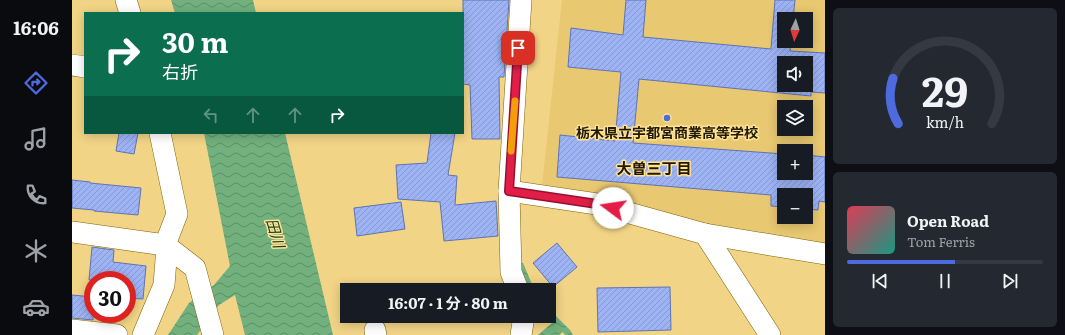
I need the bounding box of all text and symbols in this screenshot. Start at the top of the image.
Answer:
north arrow [777,12,813,48]
map controls [777,12,813,224]
text: 16:06 [13,14,59,41]
text: 30 m [162,20,228,62]
icon: right [96,28,148,80]
pin [501,31,535,65]
icon: arrive [507,37,529,59]
button: sound [777,56,813,92]
text: 右折 [162,58,198,85]
text: 29 [922,58,968,120]
icon: directions [22,69,50,97]
button: layers [777,100,813,136]
icon: left [200,104,222,126]
icon: ahead [242,104,264,126]
icon: ahead [284,104,306,126]
icon: right [326,104,348,126]
text: km/h [926,110,965,131]
marker: 栃木県立宇都宮商業高等学校 [662,113,672,123]
place label: 栃木県立宇都宮商業高等学校 [576,122,758,142]
icon: music [22,125,50,153]
button: + [777,144,813,180]
district label: 大曽三丁目 [616,156,692,179]
icon: phone [22,181,50,209]
position arrow [592,187,634,229]
button: − [777,188,813,224]
text: Open Road [907,209,989,232]
water label: 田川 [261,215,292,252]
text: Tom Ferris [907,232,975,251]
icon: climate [22,237,50,265]
icon: previous [869,270,891,292]
icon: pause [934,270,956,292]
icon: next [999,270,1021,292]
speed limit sign: 30 [84,271,136,323]
text: 16:07 · 1 分 · 80 m [388,291,508,314]
icon: car [22,293,50,321]

